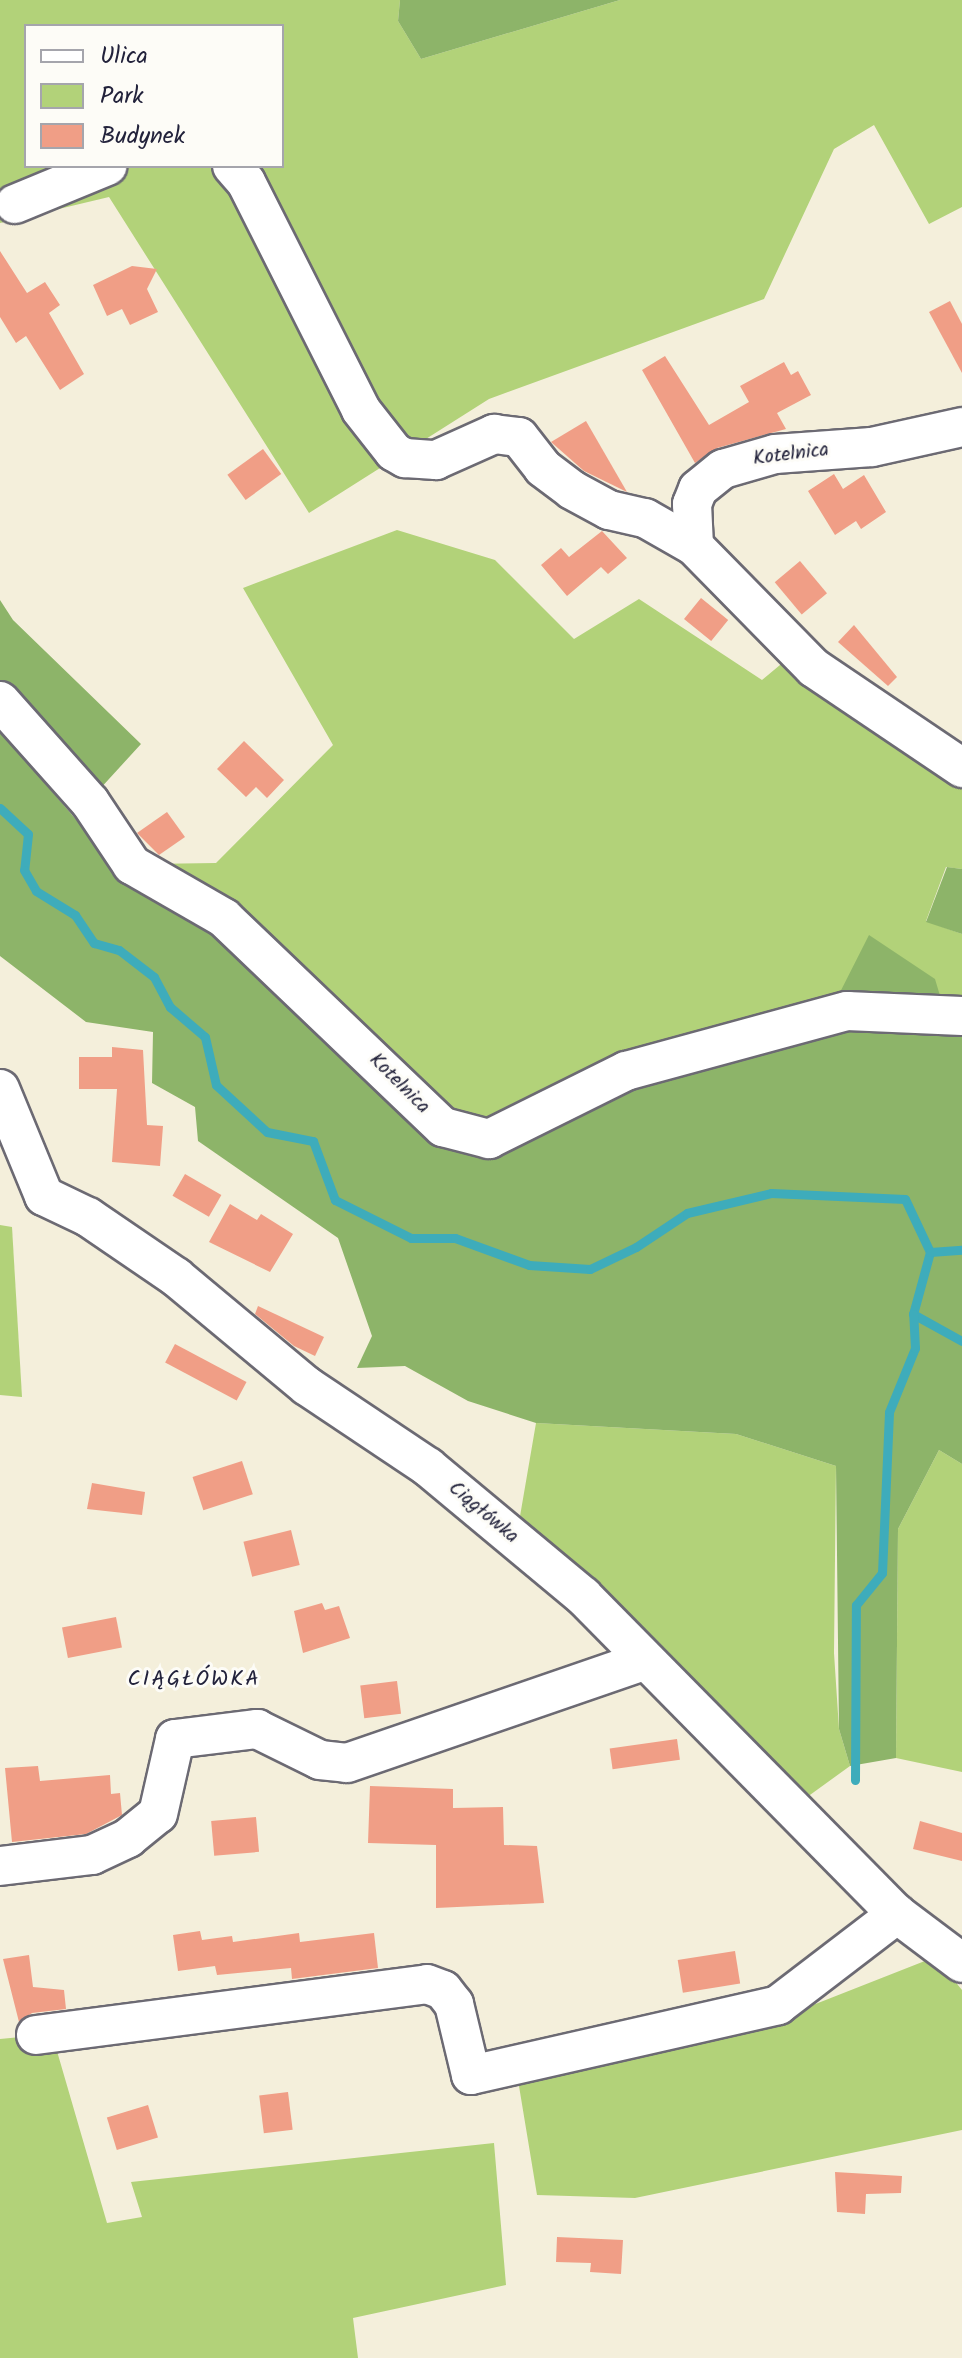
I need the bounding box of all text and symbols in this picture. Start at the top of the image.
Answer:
legend [24,24,284,168]
text: Ulica [100,37,148,76]
text: Park [100,77,144,116]
text: Budynek [100,117,185,156]
street label: Kotelnica [752,438,830,472]
street label: Kotelnica [364,1049,434,1119]
street label: Ciągłówka [443,1477,523,1549]
district label: CIĄGŁÓWKA [127,1667,261,1693]

